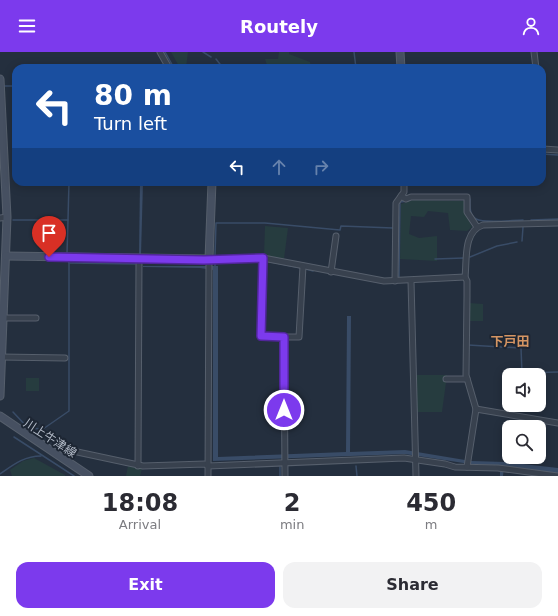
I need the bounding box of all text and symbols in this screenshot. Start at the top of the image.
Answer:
icon: menu [16,15,38,37]
icon: person [520,15,542,37]
text: Routely [240,16,318,37]
text: 80 m [94,79,172,112]
icon: left [28,80,80,132]
text: Turn left [94,113,167,134]
icon: left [226,156,248,178]
icon: ahead [268,156,290,178]
icon: right [310,156,332,178]
pin [32,216,66,257]
icon: arrive [38,222,60,244]
district label: 下戸田 [490,334,530,349]
map controls [502,368,546,464]
button: sound [502,368,546,412]
position arrow [263,389,305,431]
street label: 川上牛津線 [21,416,79,460]
button: search [502,420,546,464]
text: 18:08 [102,489,178,517]
text: 2 [284,489,300,517]
text: 450 [406,489,456,517]
text: Arrival [119,517,161,532]
text: min [280,517,304,532]
text: m [425,517,438,532]
button: Exit [16,562,275,608]
button: Share [283,562,542,608]

